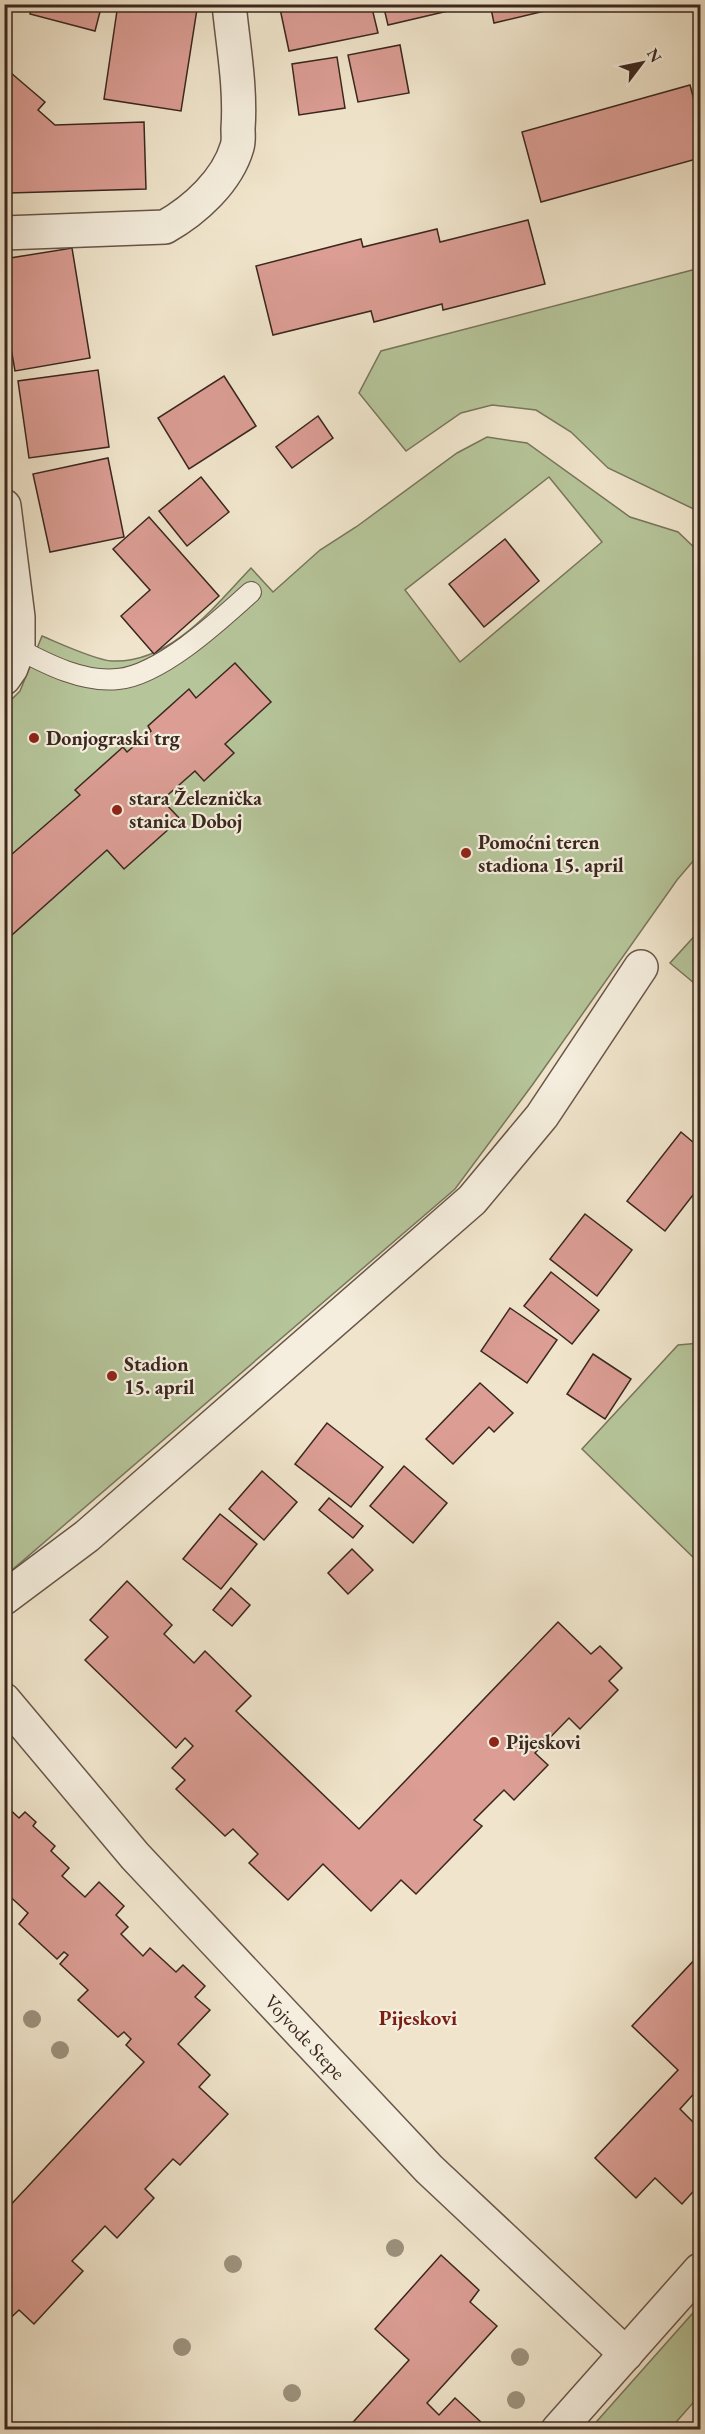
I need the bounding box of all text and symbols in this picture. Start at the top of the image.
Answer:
north arrow [612,33,672,93]
text: N [642,44,667,66]
place label: Donjograski trg [46,725,181,751]
marker: Donjograski trg [27,731,41,745]
place label: stara Železnička stanica Doboj [129,785,262,834]
marker: stara Železnička stanica Doboj [110,803,124,817]
place label: Pomoćni teren stadiona 15. april [478,829,624,878]
marker: Pomoćni teren stadiona 15. april [459,846,473,860]
place label: Stadion 15. april [124,1351,195,1400]
marker: Stadion 15. april [105,1369,119,1383]
place label: Pijeskovi [506,1729,581,1755]
marker: Pijeskovi [487,1735,501,1749]
street label: Vojvode Stepe [259,1989,351,2085]
district label: Pijeskovi [379,2004,457,2031]

